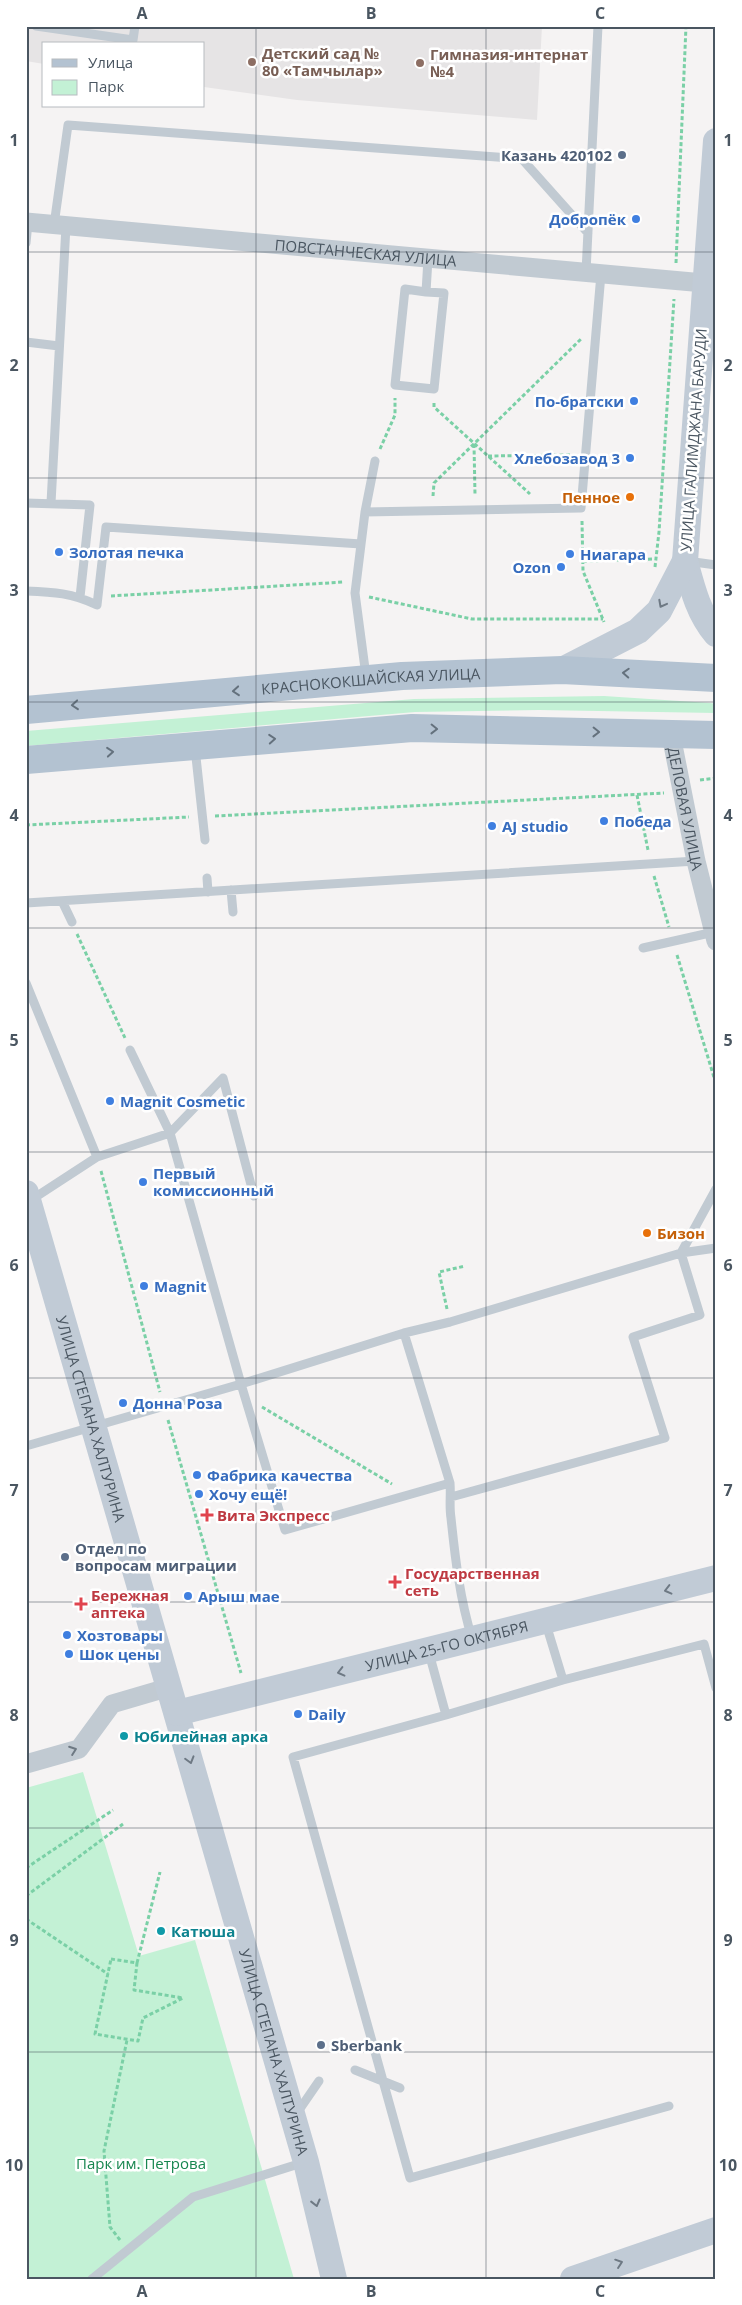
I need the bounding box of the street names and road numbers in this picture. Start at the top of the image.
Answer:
street label: ПОВСТАНЧЕСКАЯ УЛИЦА [274,234,458,271]
street label: УЛИЦА ГАЛИМДЖАНА БАРУДИ [675,328,711,552]
street label: КРАСНОКОКШАЙСКАЯ УЛИЦА [260,663,481,699]
street label: ДЕЛОВАЯ УЛИЦА [664,745,708,873]
street label: УЛИЦА СТЕПАНА ХАЛТУРИНА [52,1313,131,1525]
street label: УЛИЦА 25-ГО ОКТЯБРЯ [363,1615,530,1675]
street label: УЛИЦА СТЕПАНА ХАЛТУРИНА [235,1946,314,2158]

